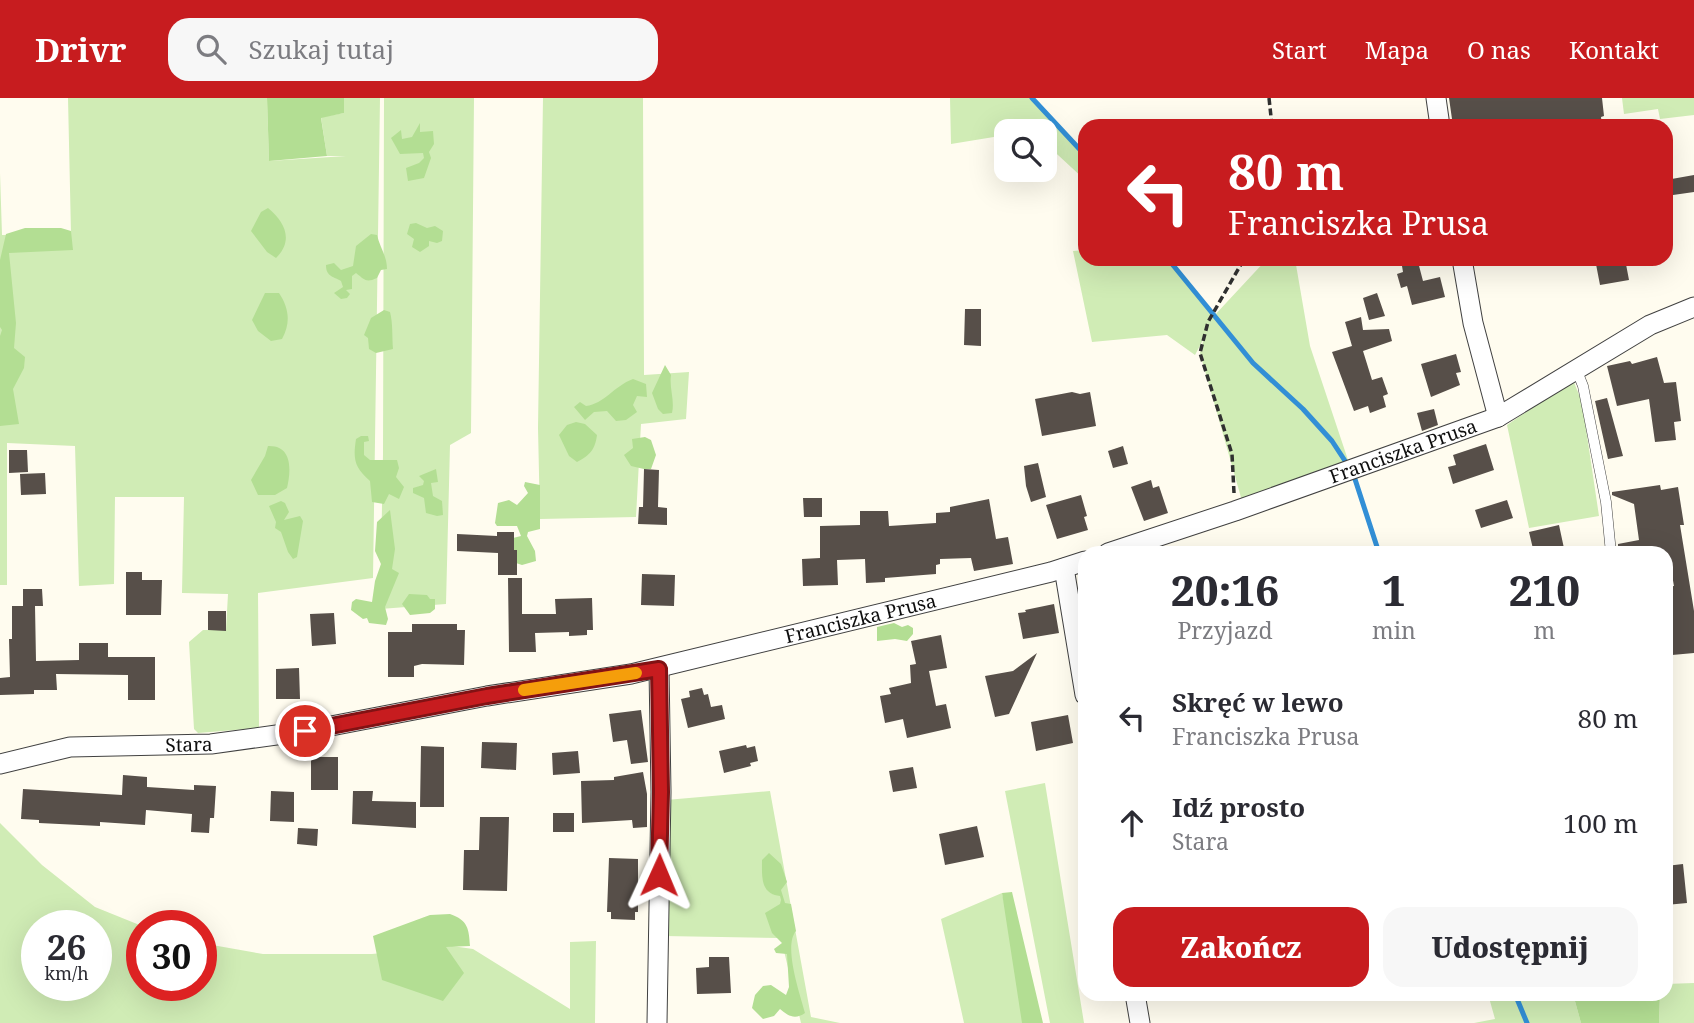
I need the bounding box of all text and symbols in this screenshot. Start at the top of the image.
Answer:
search box [168,18,658,81]
text: Drivr [35,27,126,72]
icon: search [192,30,230,68]
text: Szukaj tutaj [248,31,394,67]
text: Start [1272,33,1327,66]
text: Mapa [1365,33,1429,66]
text: O nas [1467,33,1531,66]
text: Kontakt [1569,33,1659,66]
map controls [994,119,1057,182]
button: search [994,119,1057,182]
text: 80 m [1228,138,1344,204]
icon: left [1113,147,1204,238]
text: Franciszka Prusa [1228,201,1489,244]
street label: Franciszka Prusa [1325,413,1480,489]
text: 20:16 [1171,561,1279,618]
text: 1 [1382,561,1406,618]
text: 210 [1509,561,1580,618]
street label: Franciszka Prusa [782,587,939,649]
text: Przyjazd [1177,614,1273,646]
text: min [1372,614,1416,646]
text: m [1534,614,1555,646]
text: Skręć w lewo [1172,684,1344,720]
icon: left [1113,699,1151,737]
text: 80 m [1578,700,1638,736]
pin [275,701,335,761]
icon: arrive [286,712,324,750]
text: Franciszka Prusa [1172,720,1360,752]
street label: Stara [165,731,213,758]
text: Idź prosto [1172,789,1305,825]
icon: ahead [1113,804,1151,842]
text: 100 m [1563,805,1638,841]
text: Stara [1172,825,1229,857]
position arrow [622,838,696,912]
button: Zakończ [1113,907,1369,987]
button: Udostępnij [1383,907,1638,987]
speed limit sign: 30 [126,910,217,1001]
text: 26 [47,923,86,970]
text: km/h [44,961,89,985]

